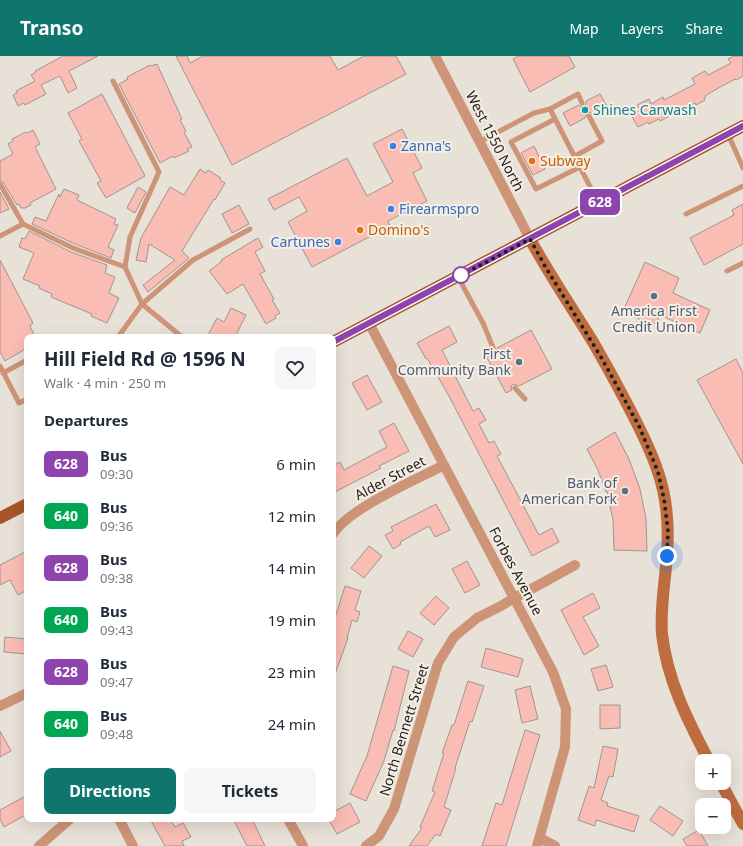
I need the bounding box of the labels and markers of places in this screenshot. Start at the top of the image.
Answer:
place label: Shines Carwash [593,100,697,119]
marker: Shines Carwash [580,105,590,115]
place label: Zanna's [401,136,452,155]
marker: Zanna's [388,141,398,151]
place label: Subway [540,151,592,170]
marker: Subway [527,156,537,166]
place label: Firearmspro [399,199,479,218]
marker: Firearmspro [386,204,396,214]
place label: Domino's [368,220,430,239]
marker: Domino's [355,225,365,235]
place label: Cartunes [271,232,330,251]
marker: Cartunes [333,237,343,247]
unlabelled marker [452,266,470,284]
marker: America First Credit Union [649,291,659,301]
place label: America First Credit Union [611,301,697,336]
place label: First Community Bank [398,344,512,379]
marker: First Community Bank [514,357,524,367]
place label: Bank of American Fork [522,473,618,508]
marker: Bank of American Fork [620,486,630,496]

